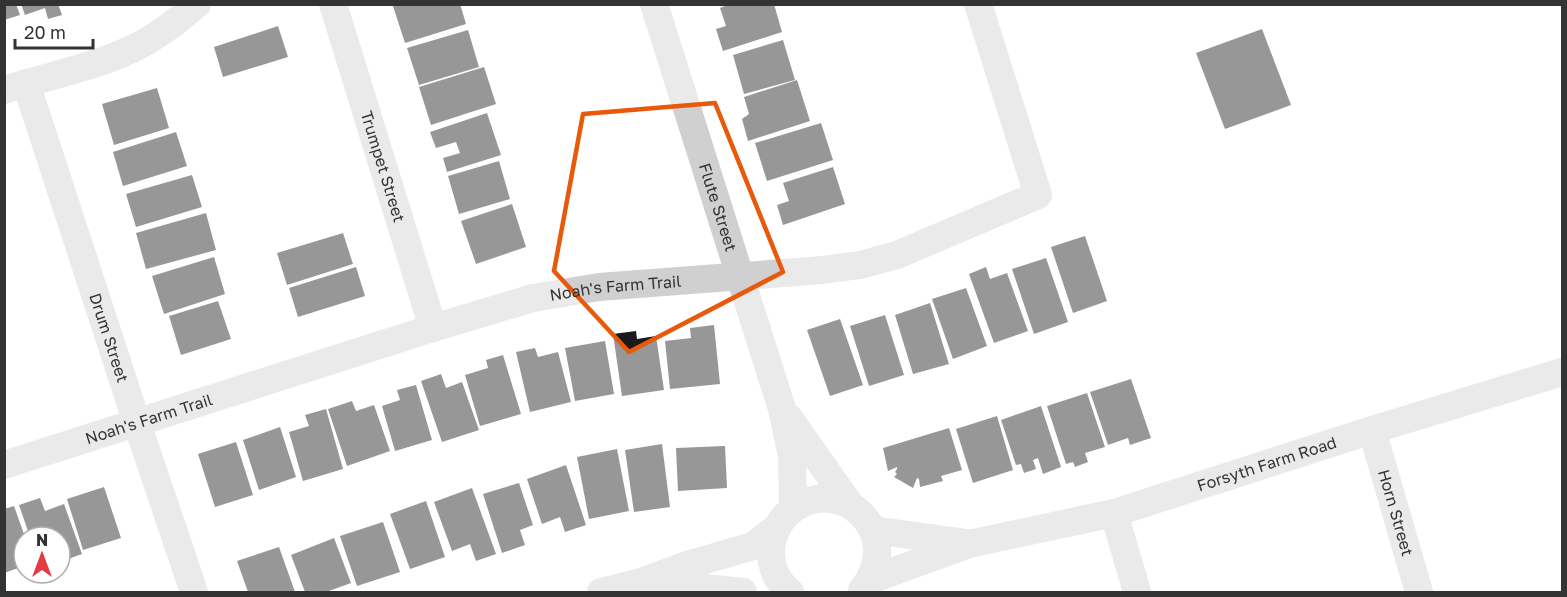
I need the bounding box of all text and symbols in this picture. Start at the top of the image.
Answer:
scale bar [15,12,93,50]
text: 20 m [24,21,66,43]
street label: Trumpet Street [357,108,410,225]
street label: Flute Street [695,160,742,254]
street label: Noah's Farm Trail [548,271,682,305]
street label: Drum Street [85,291,133,385]
street label: Noah's Farm Trail [83,389,215,448]
street label: Forsyth Farm Road [1194,432,1339,496]
street label: Horn Street [1374,467,1418,558]
north arrow [12,525,72,585]
text: N [36,530,48,550]

